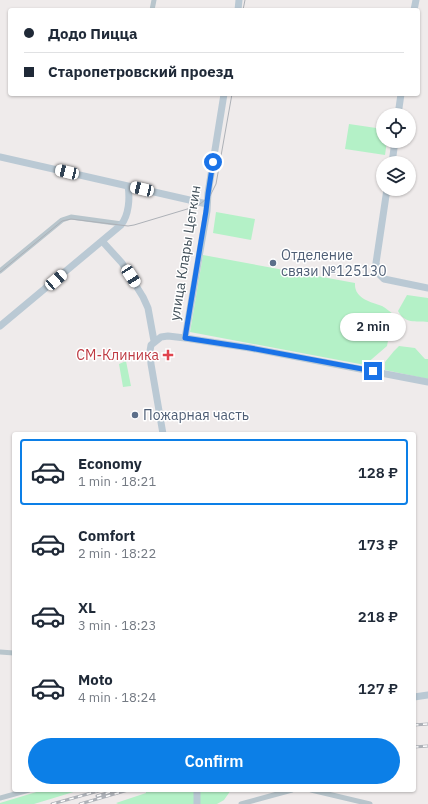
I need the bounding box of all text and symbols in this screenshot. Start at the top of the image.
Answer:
text: Додо Пицца [48,24,138,43]
text: Старопетровский проезд [48,62,233,81]
map controls [376,108,416,196]
button: locate [376,108,416,148]
route start [204,153,222,171]
button: layers [376,156,416,196]
car [54,163,80,181]
car [129,180,155,198]
street label: улица Клары Цеткин [165,184,205,322]
place label: Отделение связи №125130 [281,246,387,280]
marker: Отделение связи №125130 [268,258,278,268]
car [119,263,143,289]
car [43,268,69,292]
callout: 2 min [340,313,406,341]
text: 2 min [356,318,390,335]
place label: СМ-Клиника [76,346,160,364]
marker: СМ-Клиника [162,349,174,361]
route end [364,362,382,380]
place label: Пожарная часть [143,406,249,424]
marker: Пожарная часть [130,410,140,420]
icon: car [30,454,66,490]
text: Economy [78,454,142,473]
text: 128 ₽ [358,463,398,482]
text: 1 min · 18:21 [78,473,156,490]
icon: car [30,526,66,562]
text: Comfort [78,526,135,545]
text: 173 ₽ [358,535,398,554]
text: 2 min · 18:22 [78,545,156,562]
icon: car [30,598,66,634]
text: XL [78,598,96,617]
text: 218 ₽ [358,607,398,626]
text: 3 min · 18:23 [78,617,156,634]
icon: car [30,670,66,706]
text: Moto [78,670,113,689]
text: 127 ₽ [358,679,398,698]
text: 4 min · 18:24 [78,689,156,706]
button: Confirm [28,738,400,784]

